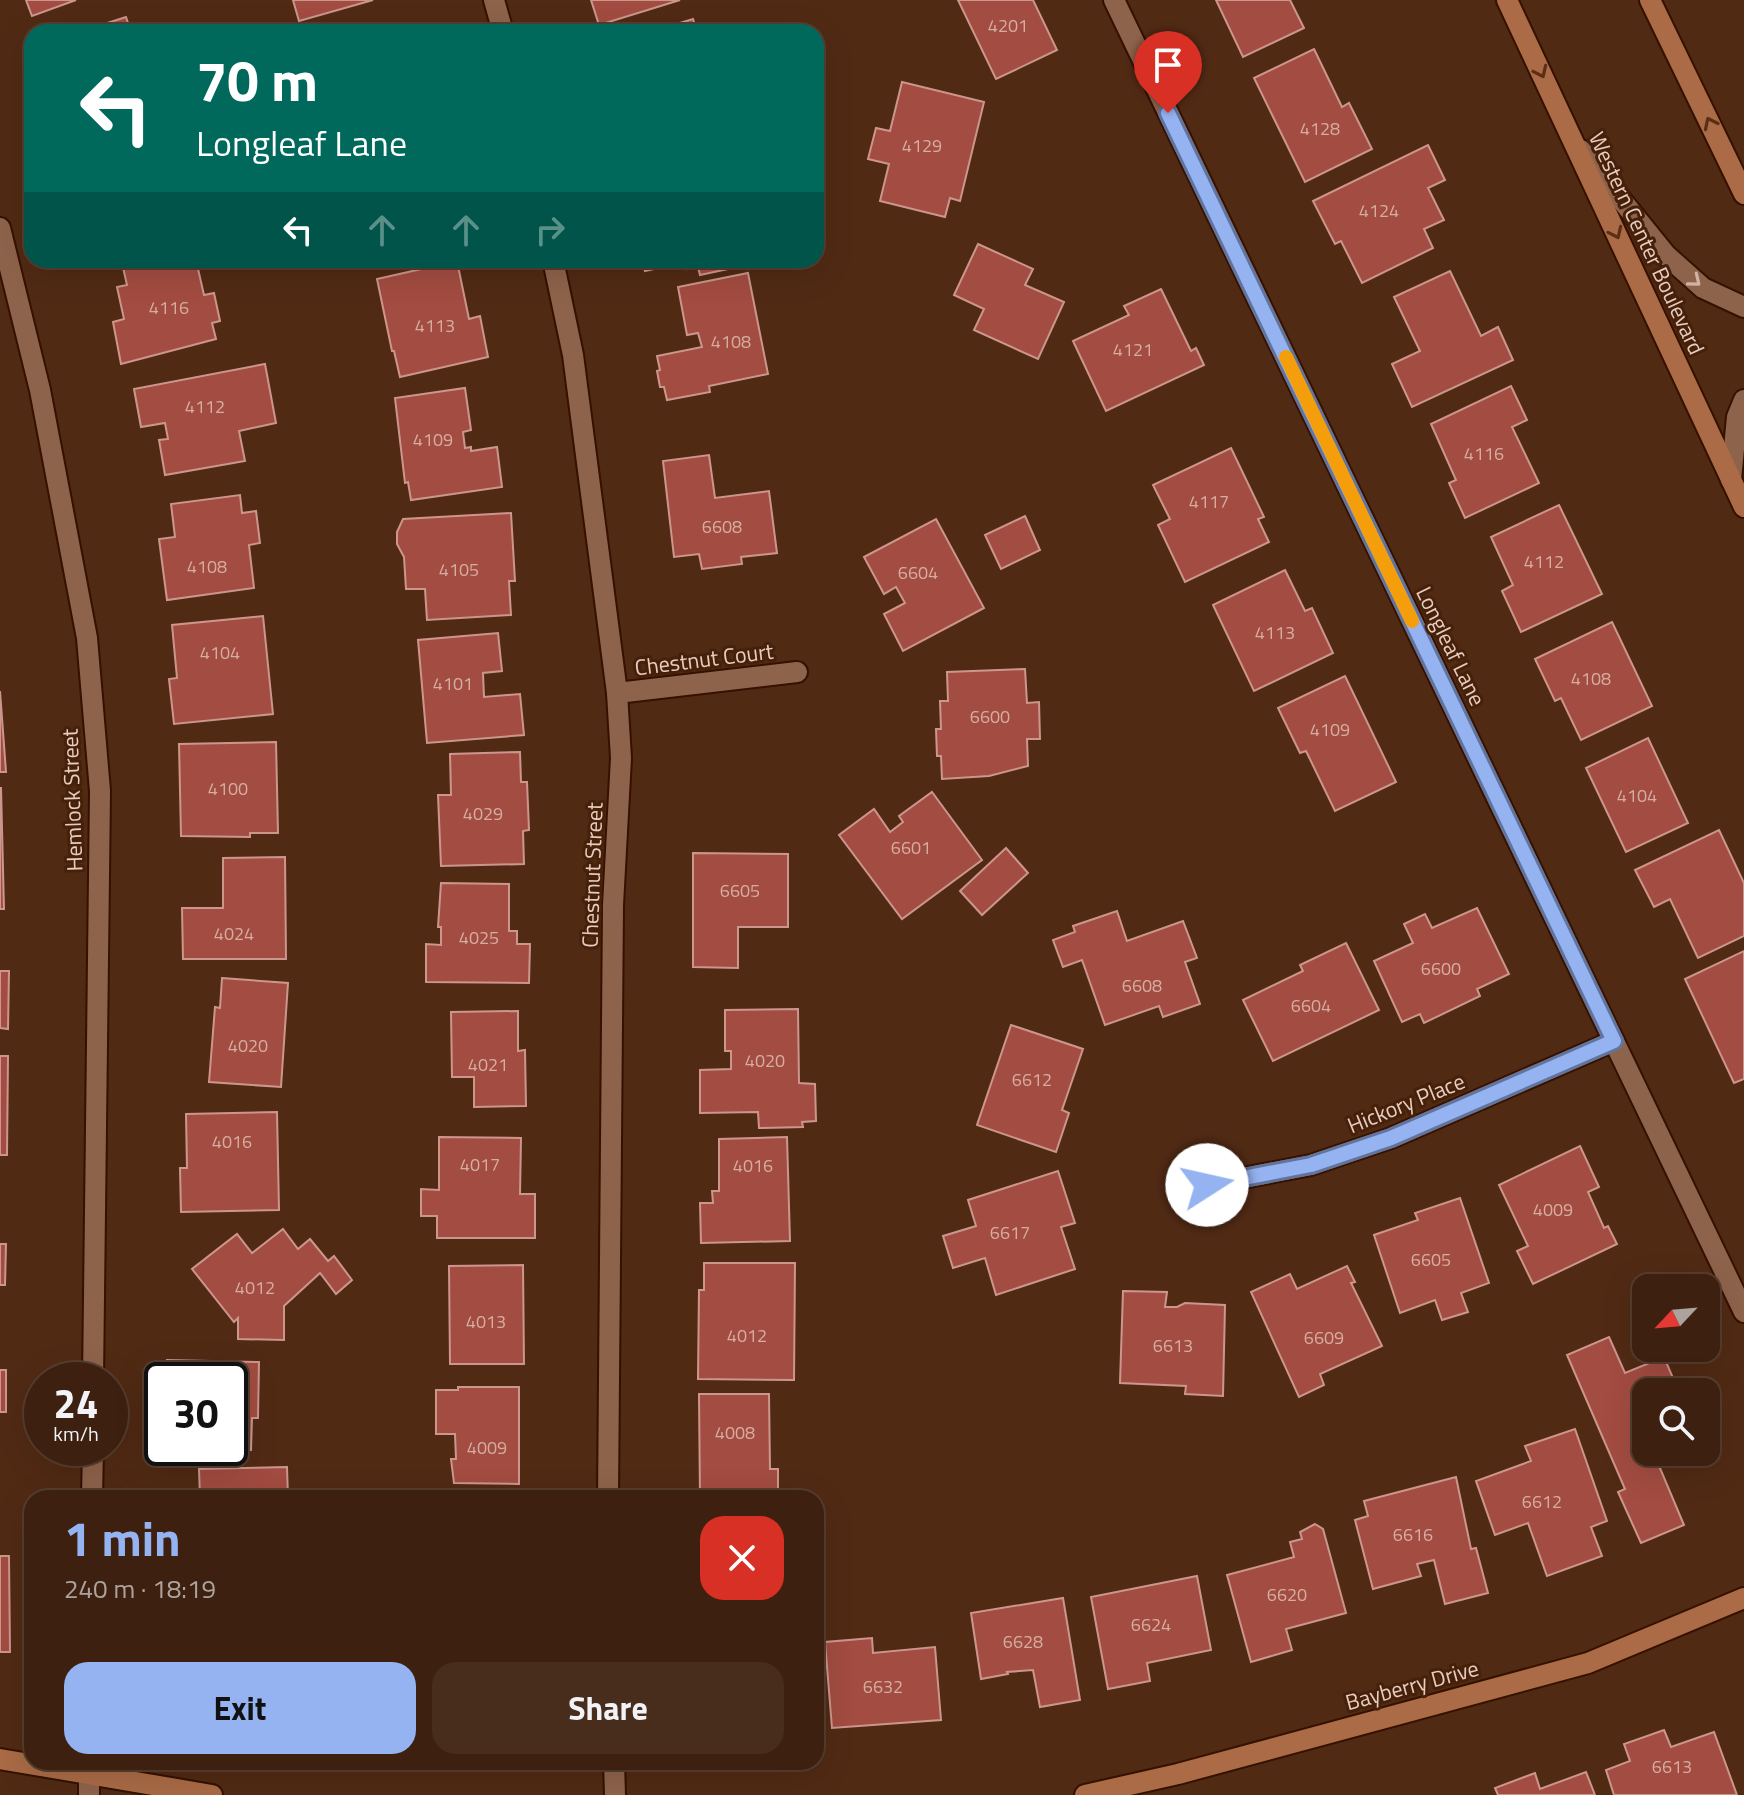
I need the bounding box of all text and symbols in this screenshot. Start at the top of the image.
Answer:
house number: 4201 [988,12,1028,39]
pin [1134,31,1202,113]
text: 70 m [196,38,318,123]
icon: arrive [1146,43,1190,87]
icon: left [64,56,168,160]
one-way arrow [1531,64,1547,78]
text: Longleaf Lane [196,115,407,170]
house number: 4128 [1300,115,1340,142]
one-way arrow [1704,117,1720,132]
street label: Western Center Boulevard [1580,126,1714,360]
house number: 4129 [902,132,942,159]
house number: 4124 [1359,197,1399,224]
icon: left [276,208,320,252]
icon: ahead [360,208,404,252]
icon: ahead [444,208,488,252]
icon: right [528,208,572,252]
one-way arrow [1606,225,1622,240]
one-way arrow [1686,271,1701,285]
house number: 4116 [149,294,189,321]
house number: 4113 [415,312,455,339]
house number: 4108 [711,328,751,355]
house number: 4121 [1113,336,1153,363]
house number: 4112 [185,393,225,420]
house number: 4109 [413,426,453,453]
house number: 4116 [1464,440,1504,467]
house number: 4117 [1189,488,1229,515]
house number: 6608 [702,513,742,540]
house number: 4112 [1524,548,1564,575]
house number: 4108 [187,553,227,580]
house number: 4105 [439,556,479,583]
house number: 6604 [898,559,938,586]
street label: Longleaf Lane [1407,581,1495,711]
house number: 4113 [1255,619,1295,646]
street label: Chestnut Court [633,634,775,684]
house number: 4104 [200,639,240,666]
house number: 4108 [1571,665,1611,692]
house number: 4101 [433,670,473,697]
house number: 6600 [970,703,1010,730]
house number: 4109 [1310,716,1350,743]
street label: Hemlock Street [53,728,91,872]
house number: 4100 [208,775,248,802]
house number: 4104 [1617,782,1657,809]
house number: 4029 [463,800,503,827]
street label: Chestnut Street [572,801,612,948]
house number: 6601 [891,834,931,861]
house number: 6605 [720,877,760,904]
house number: 4024 [214,920,254,947]
house number: 4025 [459,924,499,951]
house number: 6600 [1421,955,1461,982]
house number: 6608 [1122,972,1162,999]
house number: 6604 [1291,992,1331,1019]
house number: 4020 [228,1032,268,1059]
house number: 4020 [745,1047,785,1074]
house number: 4021 [468,1051,508,1078]
street label: Hickory Place [1342,1064,1470,1142]
house number: 6612 [1012,1066,1052,1093]
house number: 4016 [212,1128,252,1155]
position arrow [1165,1143,1249,1227]
house number: 4017 [460,1151,500,1178]
house number: 4016 [733,1152,773,1179]
house number: 4009 [1533,1196,1573,1223]
house number: 6617 [990,1219,1030,1246]
house number: 6605 [1411,1246,1451,1273]
house number: 4012 [235,1274,275,1301]
north arrow [1632,1274,1720,1362]
map controls [1632,1274,1720,1466]
house number: 4013 [466,1308,506,1335]
house number: 4012 [727,1322,767,1349]
house number: 6609 [1304,1324,1344,1351]
house number: 6613 [1153,1332,1193,1359]
speed limit sign: 30 [144,1362,248,1466]
text: 24 [54,1373,98,1434]
button: search [1632,1378,1720,1466]
text: km/h [53,1418,99,1449]
house number: 4008 [715,1419,755,1446]
house number: 4009 [467,1434,507,1461]
house number: 6612 [1522,1488,1562,1515]
text: 1 min [64,1502,181,1575]
button: close [700,1516,784,1600]
house number: 6616 [1393,1521,1433,1548]
text: 240 m · 18:19 [64,1569,216,1608]
house number: 6620 [1267,1581,1307,1608]
house number: 6624 [1131,1611,1171,1638]
house number: 6628 [1003,1628,1043,1655]
street label: Bayberry Drive [1342,1651,1482,1719]
button: Exit [64,1662,416,1754]
button: Share [432,1662,784,1754]
house number: 6632 [863,1673,903,1700]
house number: 6613 [1652,1753,1692,1780]

